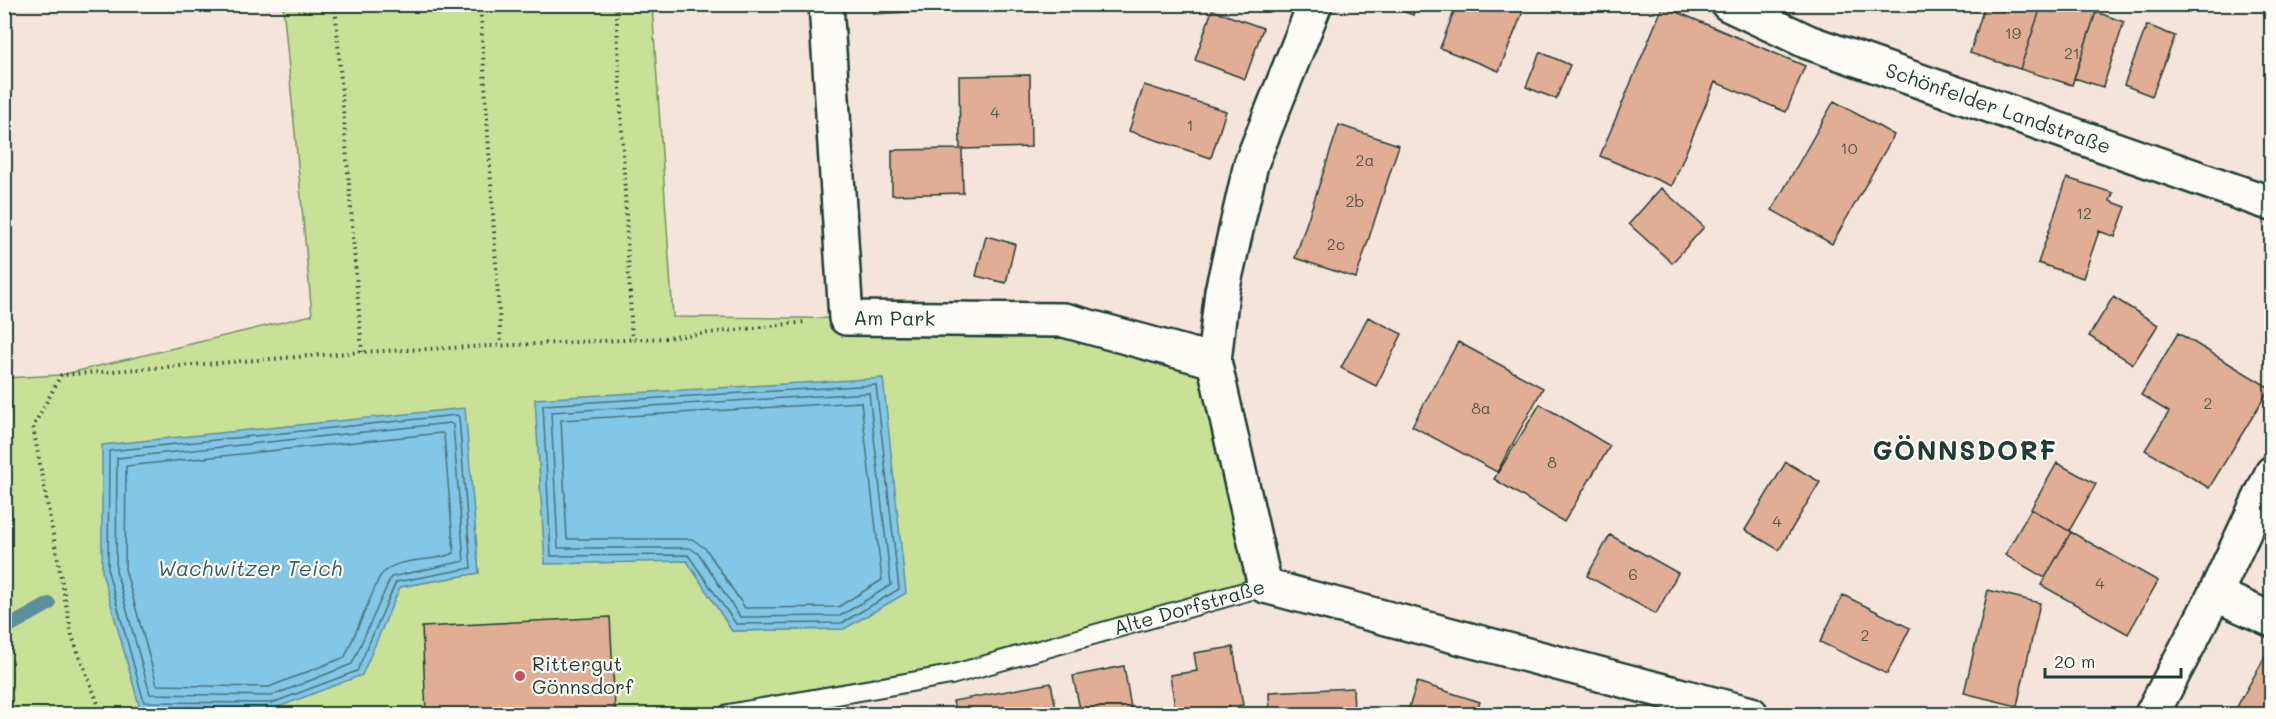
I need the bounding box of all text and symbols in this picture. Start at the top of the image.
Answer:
house number: 19 [2005,22,2021,43]
house number: 21 [2064,42,2080,63]
street label: Schönfelder Landstraße [1882,56,2115,159]
house number: 4 [990,101,1000,122]
house number: 1 [1186,114,1194,135]
house number: 10 [1840,137,1858,158]
house number: 2a [1356,149,1374,170]
house number: 2b [1345,190,1365,211]
house number: 12 [2076,202,2092,223]
house number: 2c [1327,233,1345,254]
street label: Am Park [853,304,935,331]
house number: 2 [2204,392,2212,413]
house number: 8a [1471,397,1491,418]
district label: GÖNNSDORF [1873,433,2057,467]
house number: 8 [1547,451,1557,472]
house number: 4 [1772,510,1782,531]
water label: Wachwitzer Teich [158,554,343,581]
house number: 6 [1628,563,1638,584]
house number: 4 [2095,572,2105,593]
street label: Alte Dorfstraße [1110,573,1268,640]
house number: 2 [1861,624,1869,645]
scale bar [2045,641,2182,679]
text: 20 m [2054,649,2095,673]
place label: Rittergut Gönnsdorf [532,650,634,699]
marker: Rittergut Gönnsdorf [513,669,527,683]

